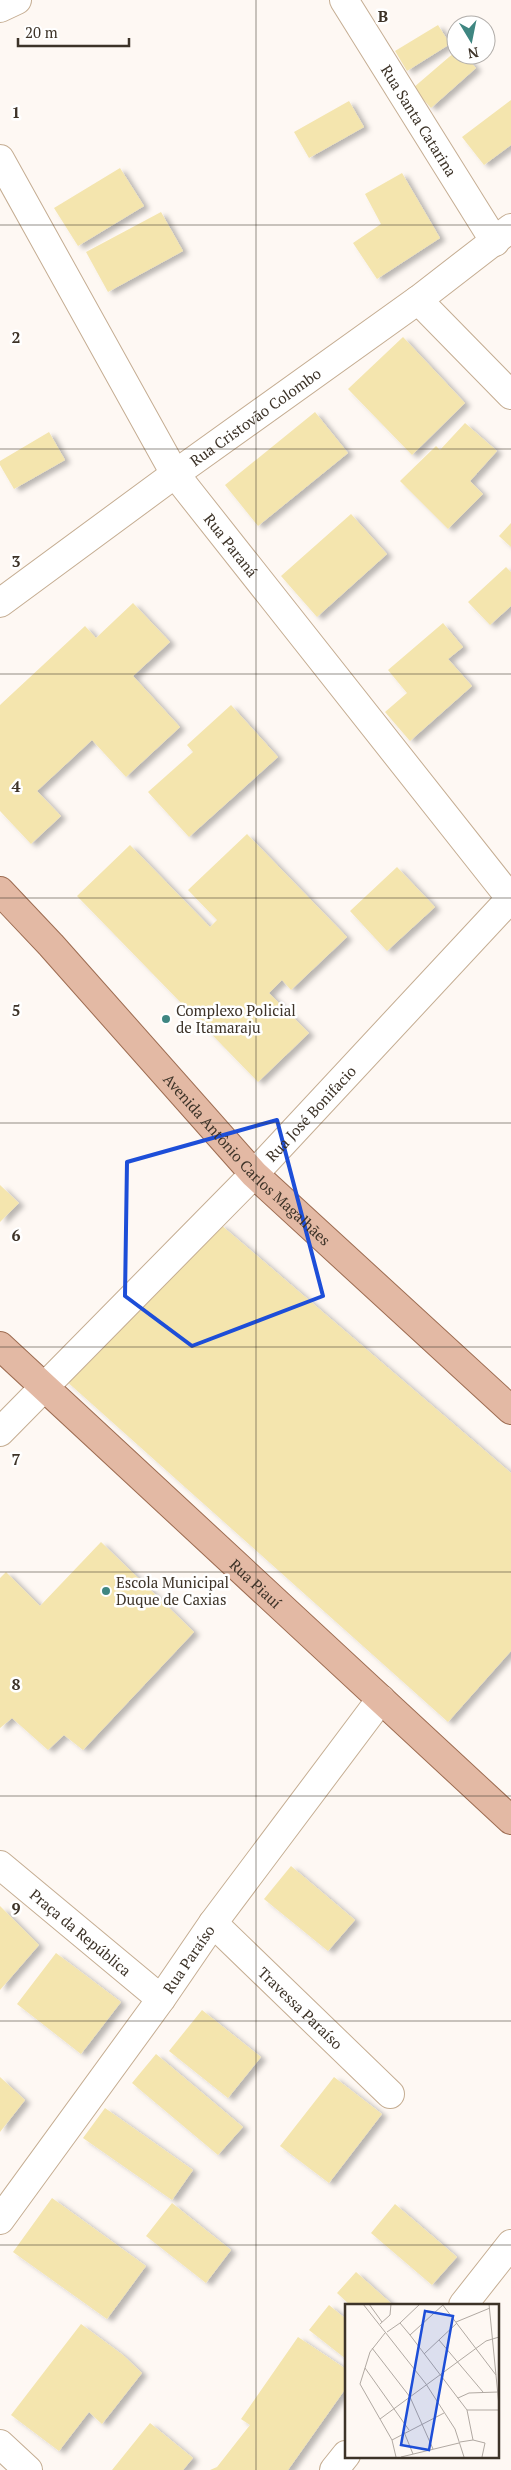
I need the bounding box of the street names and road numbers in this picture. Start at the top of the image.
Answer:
street label: Rua Santa Catarina [377,61,462,180]
street label: Rua Cristovão Colombo [186,363,325,470]
street label: Rua Paraná [200,509,263,581]
street label: Rua José Bonifacio [261,1061,360,1165]
street label: Avenida Antônio Carlos Magalhães [159,1069,335,1250]
street label: Rua Piauí [226,1554,286,1613]
street label: Praça da República [26,1884,136,1980]
street label: Rua Paraíso [158,1921,219,1997]
street label: Travessa Paraíso [254,1962,347,2053]

